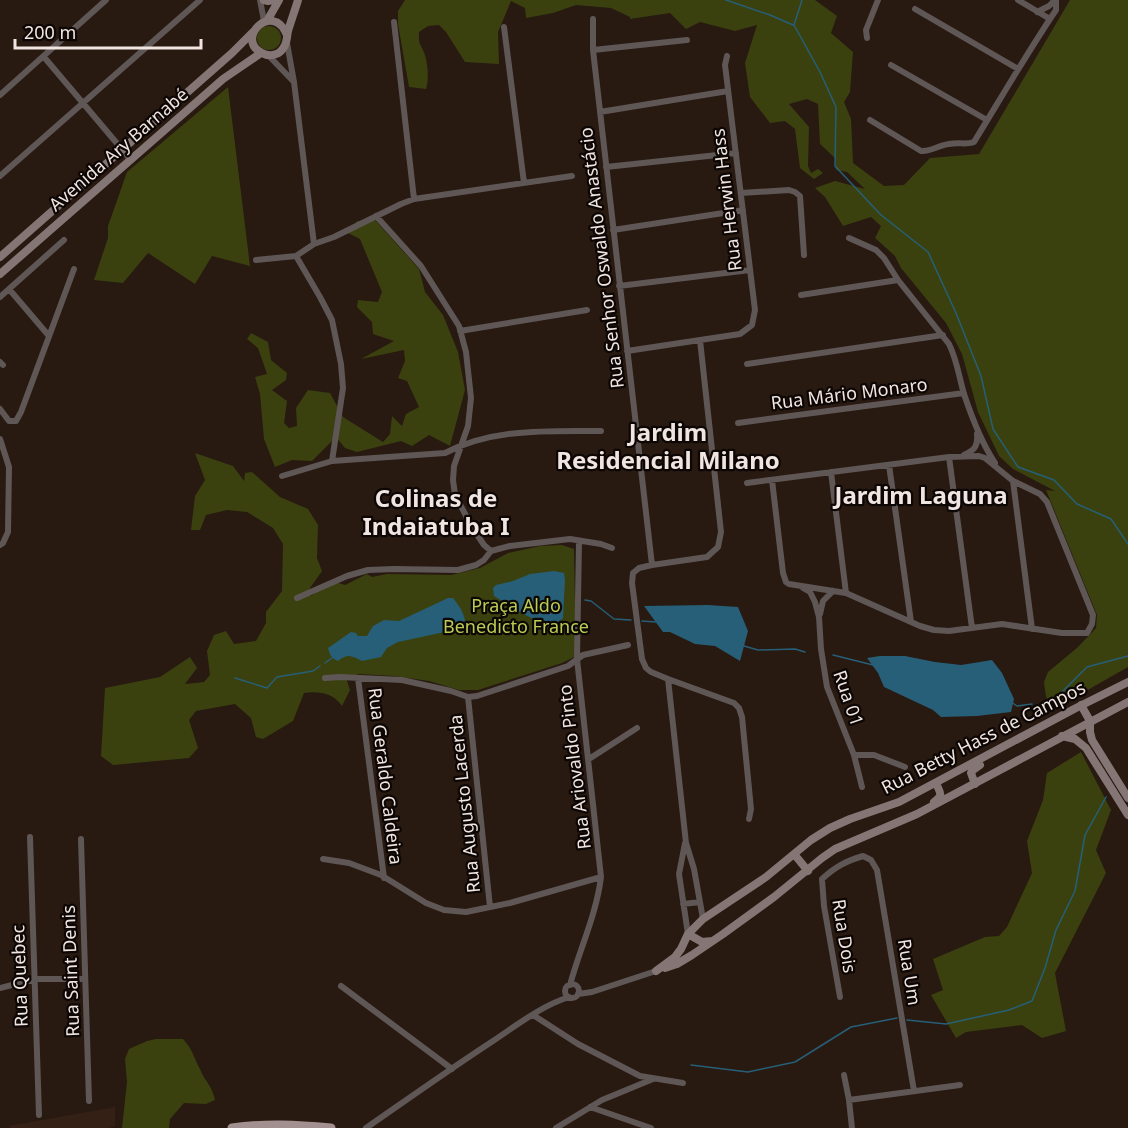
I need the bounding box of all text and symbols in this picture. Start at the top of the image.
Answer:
scale bar [15,12,201,50]
text: 200 m [24,20,76,44]
street label: Avenida Ary Barnabé [43,82,193,216]
street label: Rua Senhor Oswaldo Anastácio [573,126,629,390]
street label: Rua Herwin Hass [705,127,747,273]
street label: Rua Mário Monaro [769,371,929,415]
district label: Jardim Residencial Milano [556,415,780,476]
district label: Jardim Laguna [832,478,1008,511]
district label: Colinas de Indaiatuba I [362,481,510,542]
park label: Praça Aldo Benedicto France [443,593,589,638]
street label: Rua 01 [828,667,870,729]
street label: Rua Betty Hass de Campos [877,675,1089,799]
street label: Rua Ariovaldo Pinto [552,683,596,851]
street label: Rua Geraldo Caldeira [363,686,409,866]
street label: Rua Augusto Lacerda [443,714,485,894]
street label: Rua Dois [827,897,863,975]
street label: Rua Saint Denis [56,905,84,1037]
street label: Rua Quebec [5,924,33,1028]
street label: Rua Um [893,937,927,1007]

